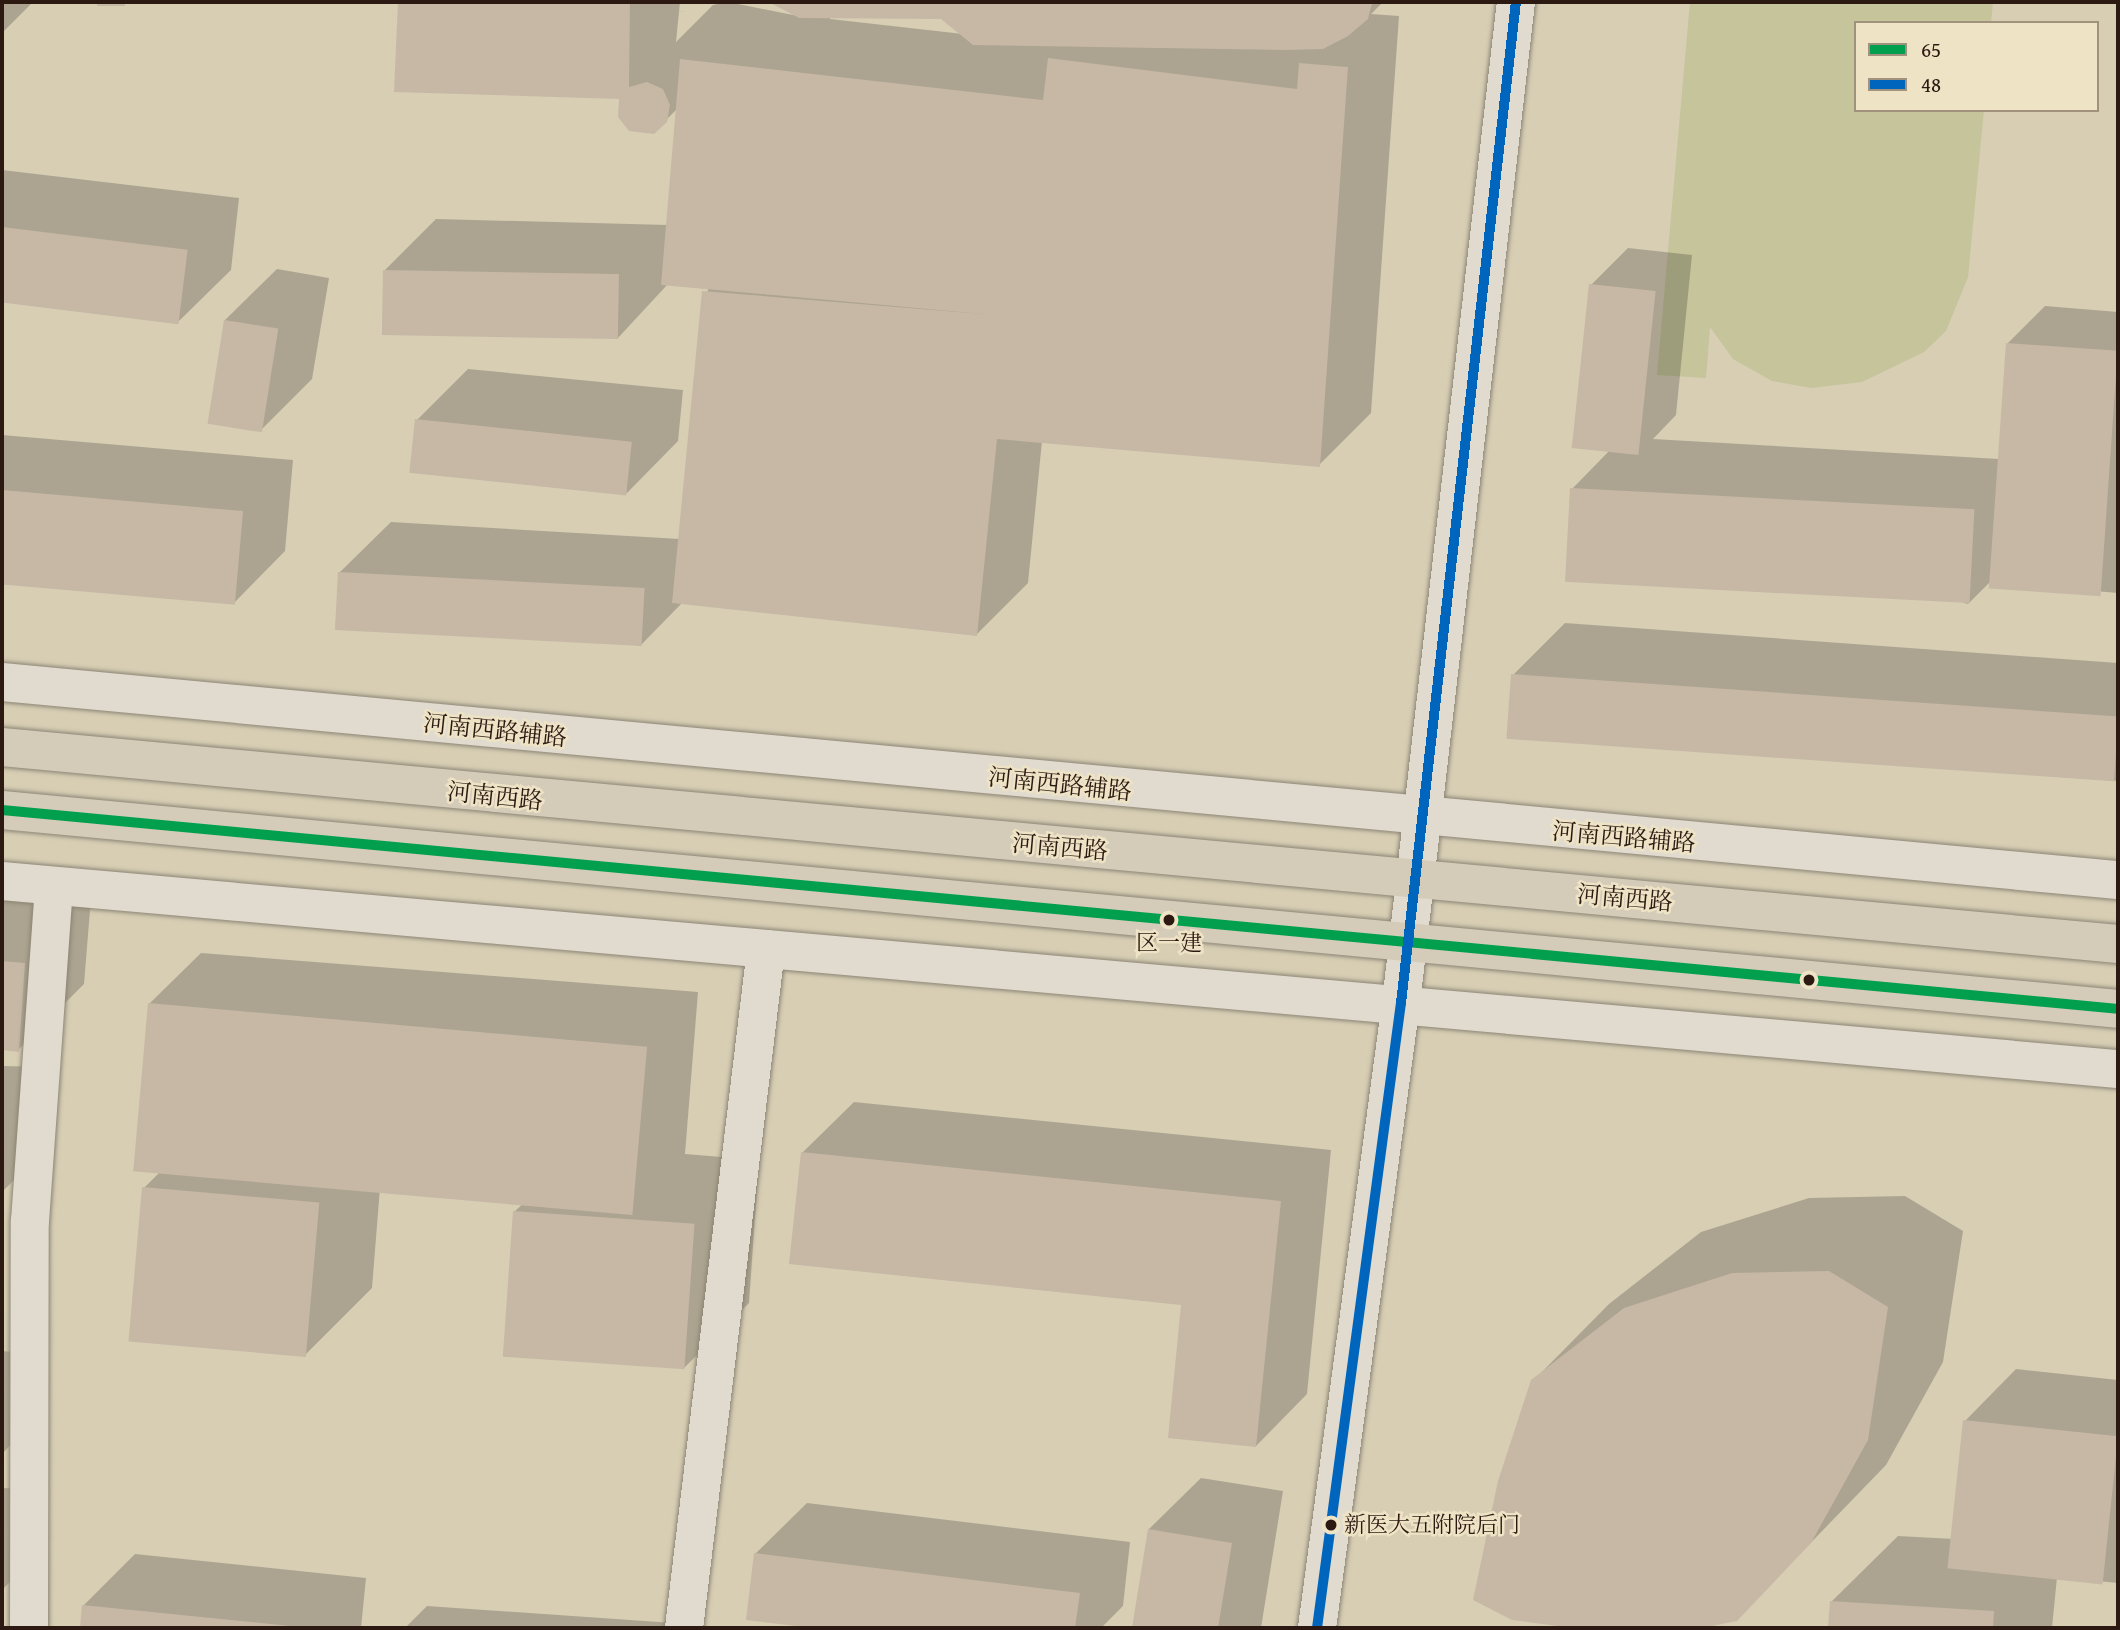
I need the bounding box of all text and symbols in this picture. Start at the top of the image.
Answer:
legend [1854,21,2099,112]
text: 65 [1921,34,1941,65]
text: 48 [1921,69,1941,100]
street label: 河南西路辅路 [422,708,568,752]
street label: 河南西路辅路 [987,762,1133,806]
street label: 河南西路 [446,777,544,815]
street label: 河南西路辅路 [1551,816,1697,858]
street label: 河南西路 [1011,828,1109,866]
street label: 河南西路 [1576,879,1674,917]
marker: 区一建 [1162,913,1176,927]
place label: 区一建 [1136,930,1202,956]
unlabelled marker [1802,973,1816,987]
place label: 新医大五附院后门 [1344,1512,1520,1538]
marker: 新医大五附院后门 [1324,1518,1338,1532]

